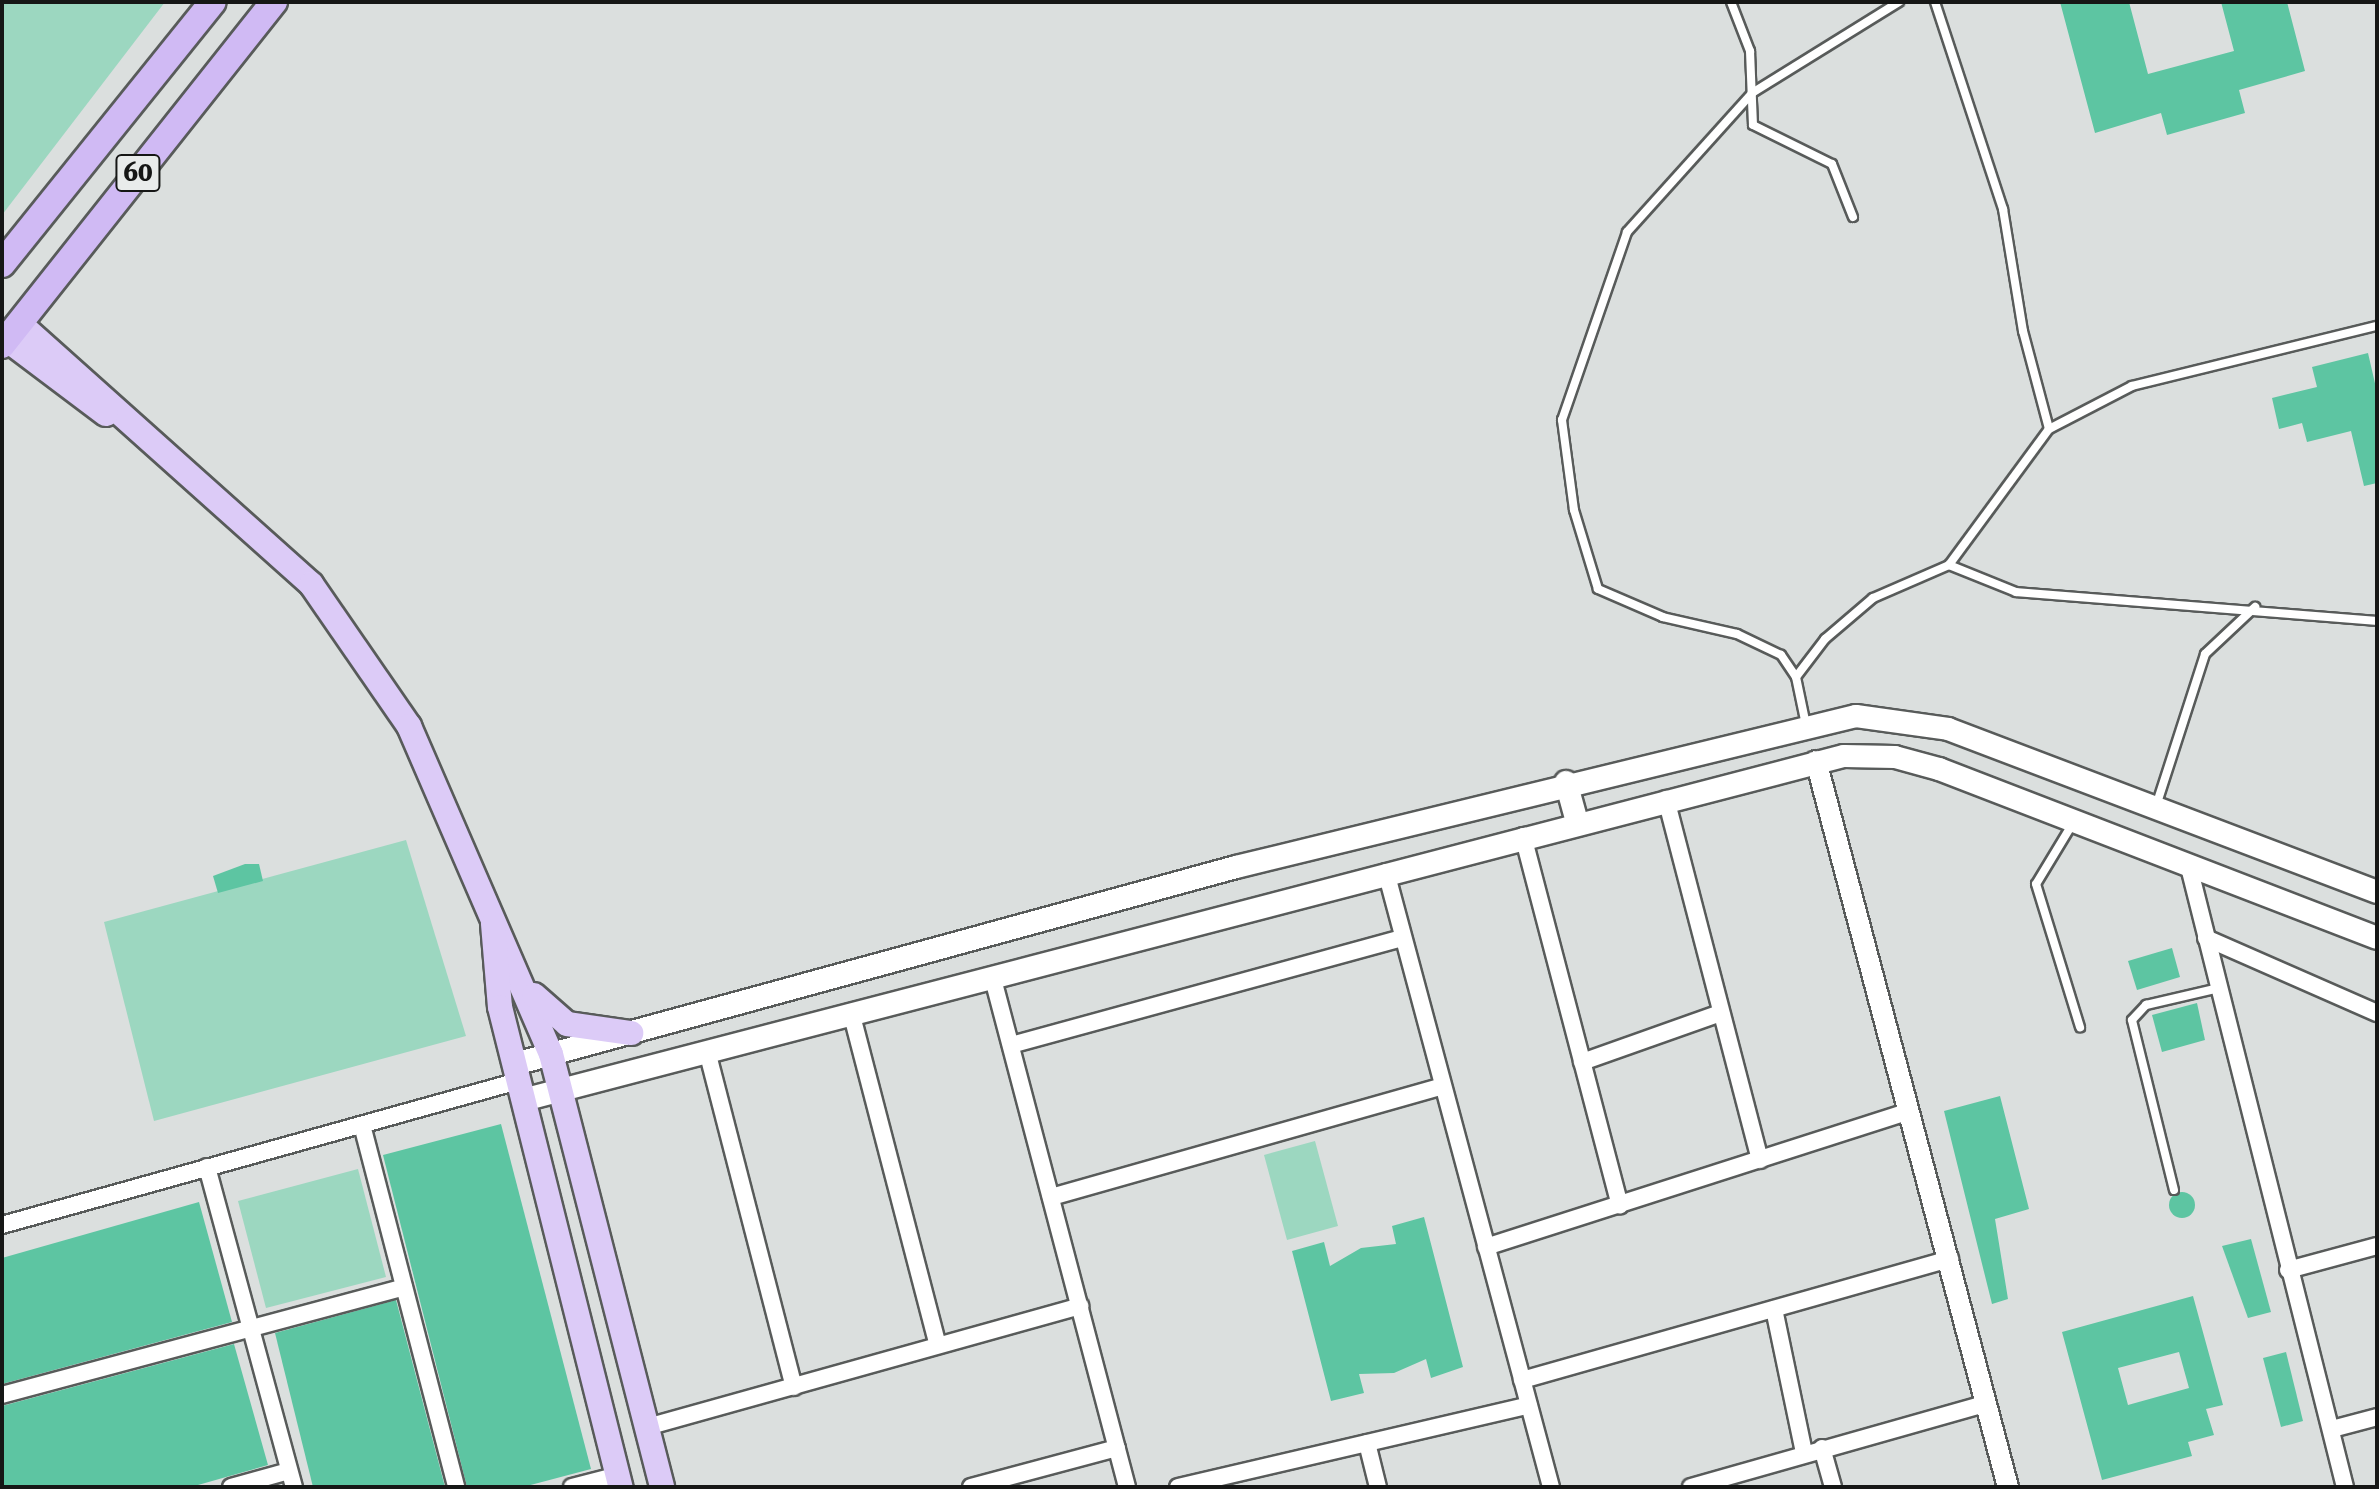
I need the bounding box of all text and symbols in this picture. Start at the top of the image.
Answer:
road number: 60 [114,151,162,195]

